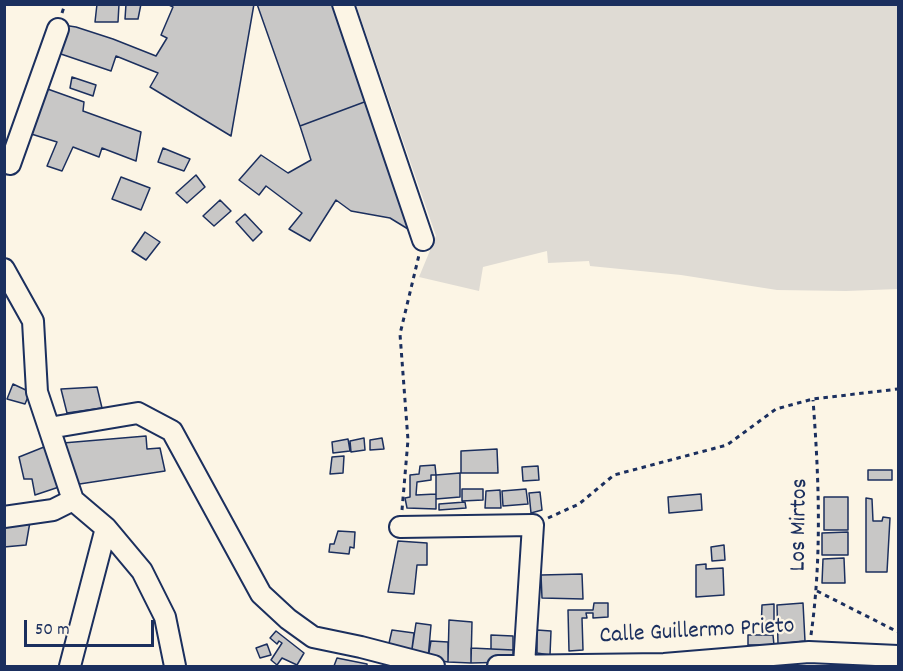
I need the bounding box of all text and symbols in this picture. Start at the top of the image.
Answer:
street label: Los Mirtos [786,478,816,572]
scale bar [27,608,158,646]
street label: Calle Guillermo Prieto [599,614,795,652]
text: 50 m [35,618,70,643]

